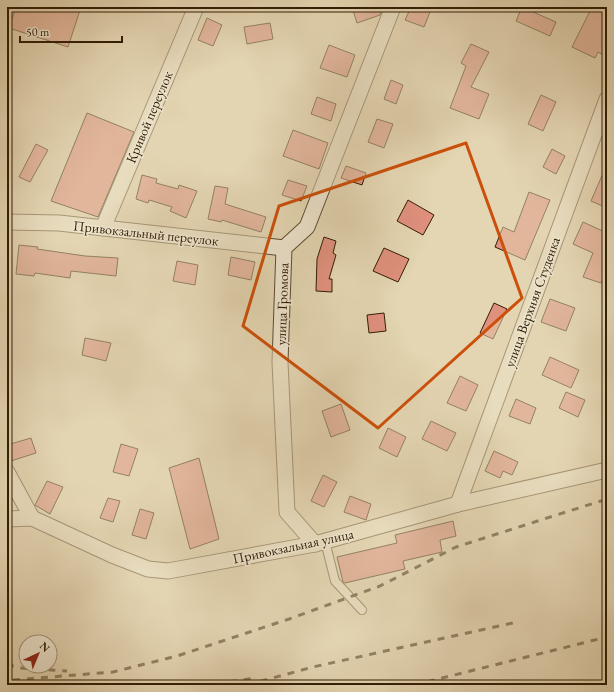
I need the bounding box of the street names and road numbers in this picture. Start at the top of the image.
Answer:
street label: Кривой переулок [122,68,177,166]
street label: Привокзальный переулок [72,216,220,250]
street label: улица Верхняя Cтуденка [500,234,564,370]
street label: улица Громова [272,262,292,346]
street label: Привокзальная улица [231,524,356,568]

